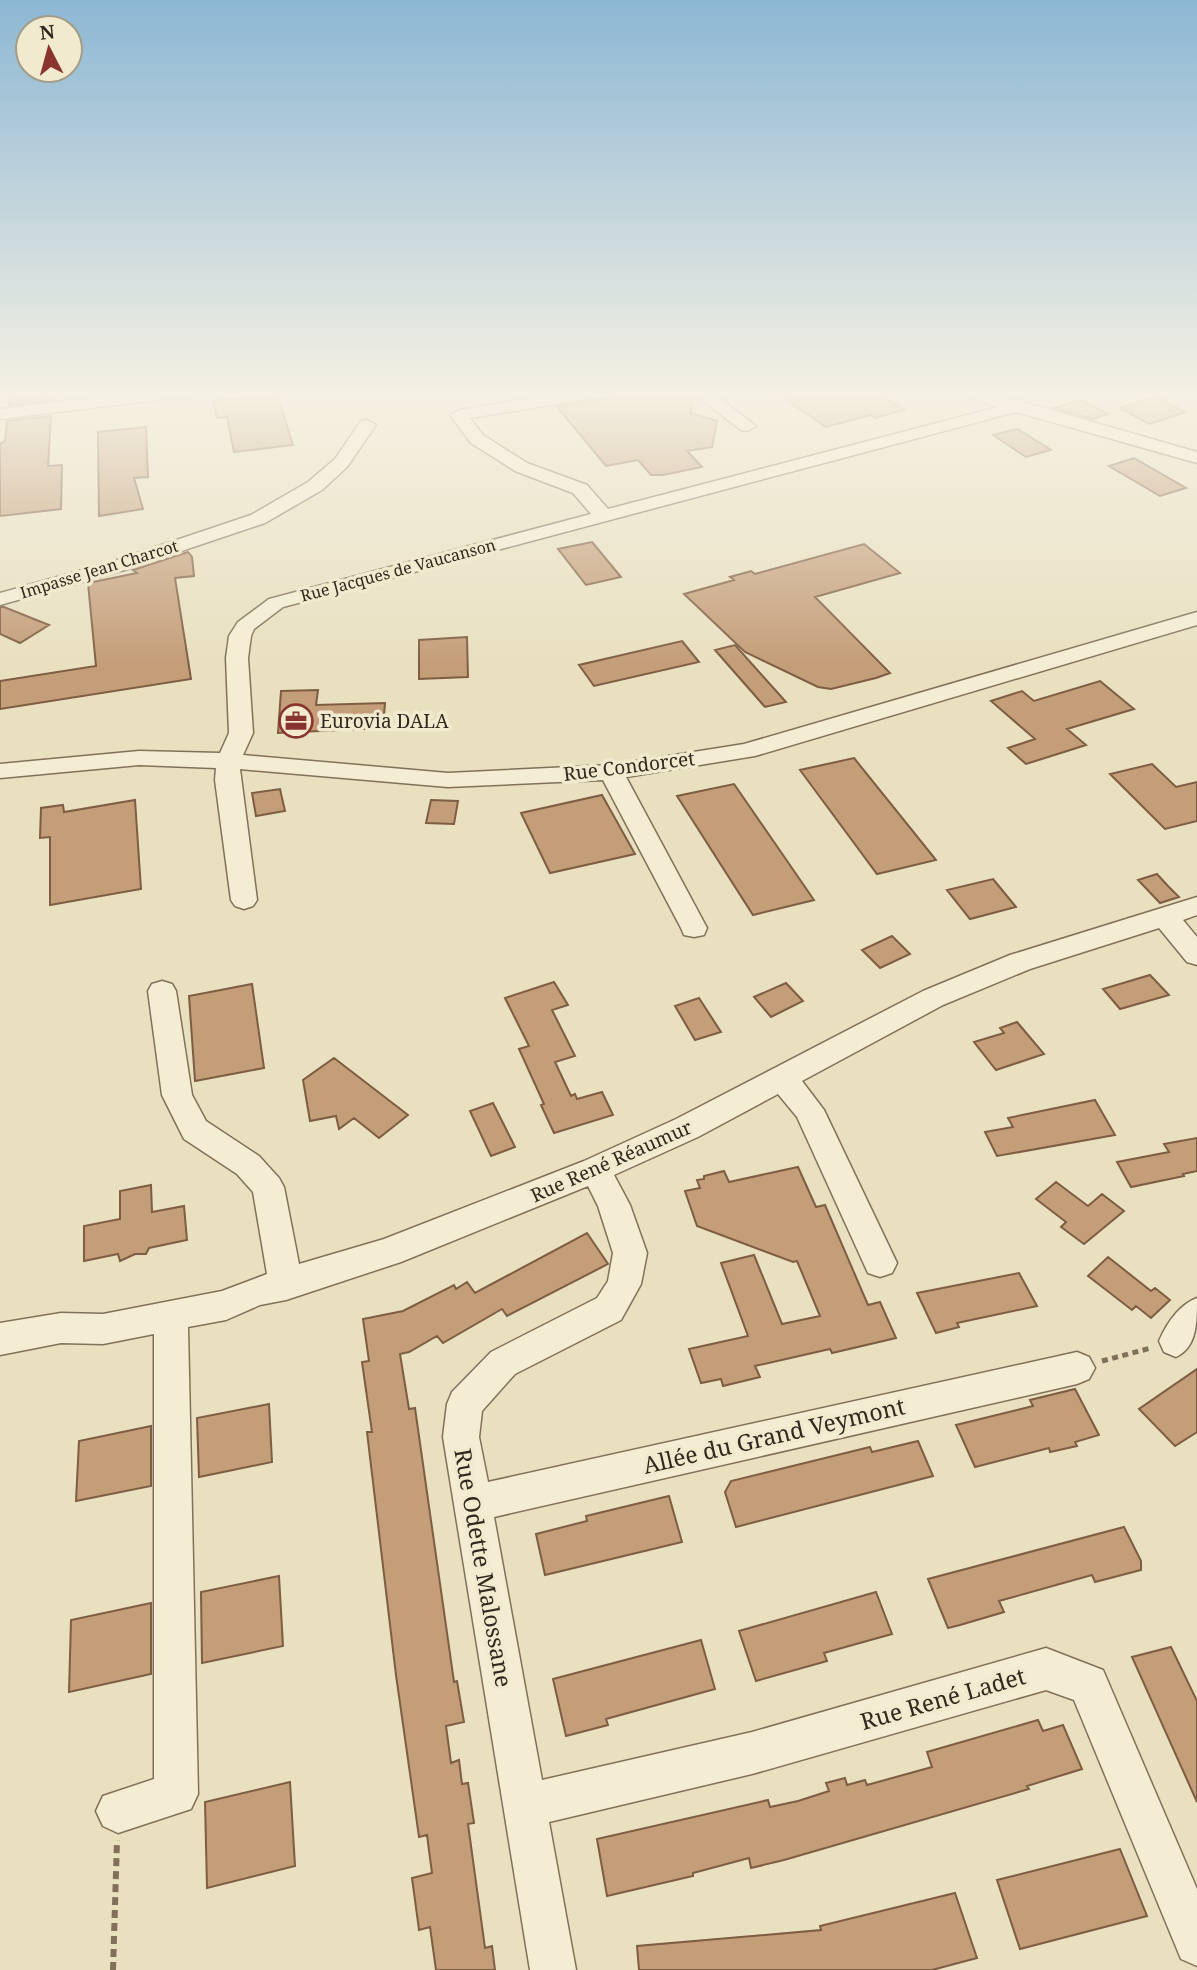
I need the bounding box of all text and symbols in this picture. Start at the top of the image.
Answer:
north arrow [14,14,84,84]
text: N [38,18,56,46]
street label: Rue Jacques de Vaucanson [298,533,498,607]
street label: Impasse Jean Charcot [17,534,181,603]
office icon: Eurovia DALA [277,702,315,740]
place label: Eurovia DALA [320,708,449,734]
street label: Rue Condorcet [562,745,697,787]
street label: Rue René Réaumur [526,1114,696,1208]
street label: Allée du Grand Veymont [640,1389,908,1481]
street label: Rue Odette Malossane [447,1446,521,1690]
street label: Rue René Ladet [856,1659,1029,1737]

